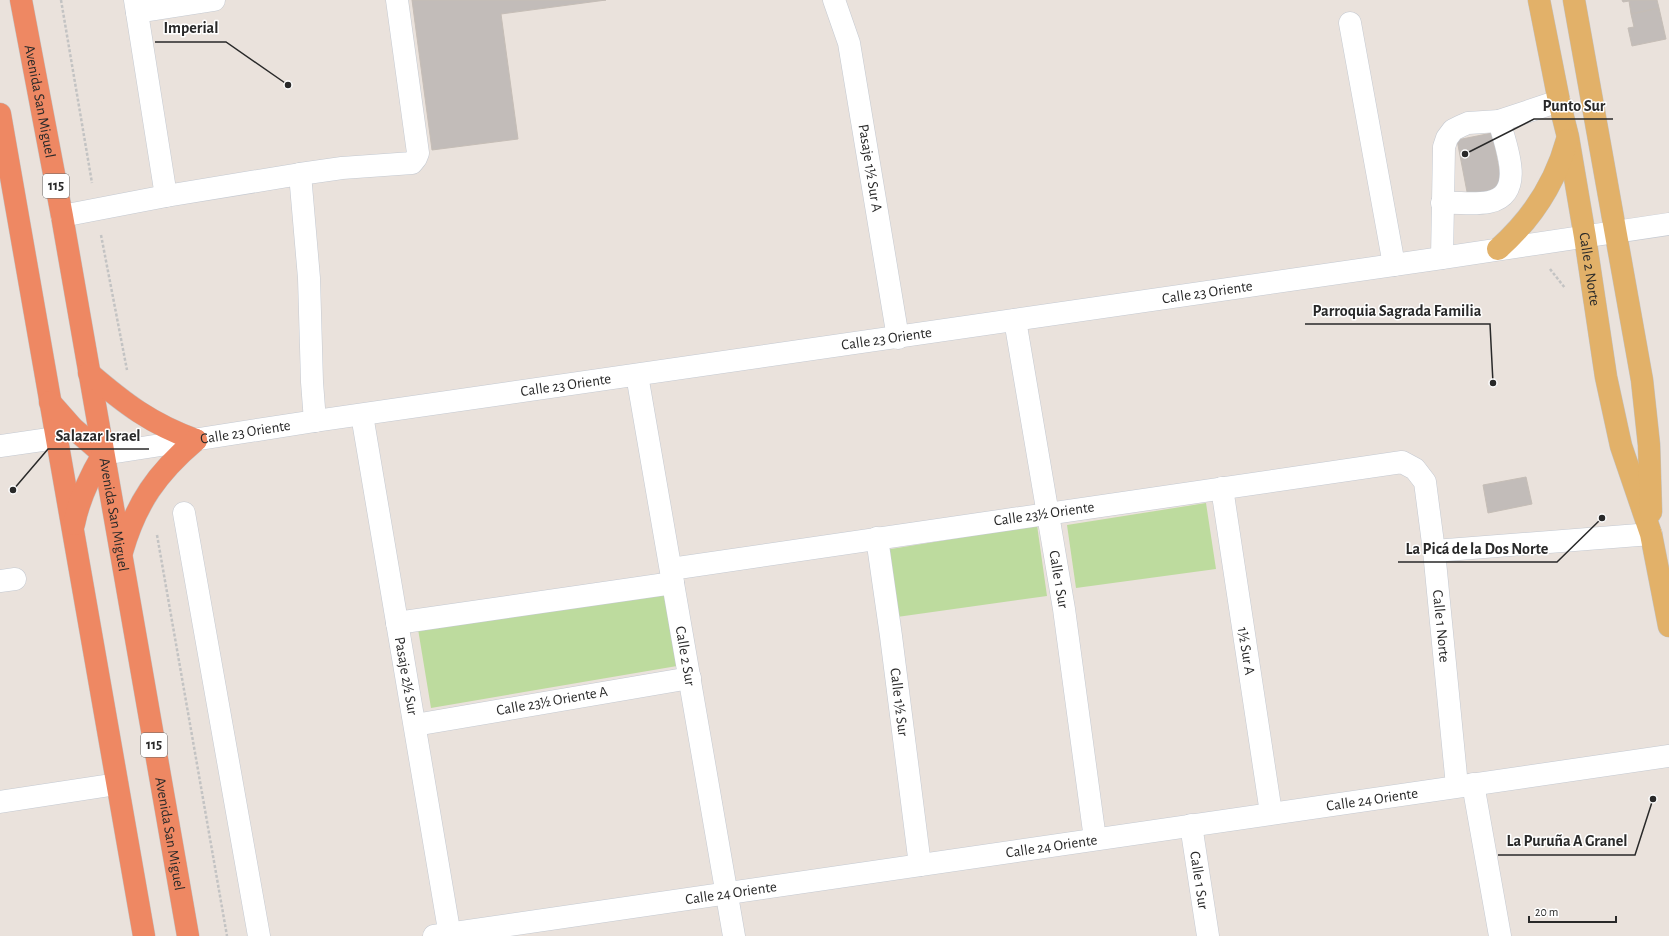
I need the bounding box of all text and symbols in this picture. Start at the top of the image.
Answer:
callout: Imperial [155,14,226,42]
text: Imperial [163,20,219,36]
street label: Avenida San Miguel [22,43,58,159]
callout: Punto Sur [1534,91,1613,119]
text: Punto Sur [1543,98,1606,114]
street label: Pasaje 1½ Sur A [856,123,884,213]
road number: 115 [43,174,69,198]
street label: Calle 2 Norte [1577,231,1603,307]
street label: Calle 23 Oriente [1161,278,1253,306]
callout: Parroquia Sagrada Familia [1305,296,1490,324]
text: Parroquia Sagrada Familia [1313,303,1482,319]
street label: Calle 23 Oriente [840,324,933,352]
street label: Calle 23 Oriente [520,371,612,399]
street label: Calle 23 Oriente [199,417,292,446]
callout: Salazar Israel [48,421,149,449]
text: Salazar Israel [55,428,141,444]
street label: Avenida San Miguel [97,457,132,572]
street label: Calle 23½ Oriente [993,500,1095,528]
callout: La Picá de la Dos Norte [1398,534,1557,562]
text: La Picá de la Dos Norte [1406,541,1549,557]
street label: Calle 1 Sur [1047,549,1071,610]
street label: Calle 1 Norte [1430,589,1452,663]
street label: Calle 2 Sur [673,625,698,687]
street label: 1½ Sur A [1235,626,1257,676]
street label: Pasaje 2½ Sur [392,636,420,716]
street label: Calle 1½ Sur [887,667,911,737]
street label: Calle 23½ Oriente A [495,684,609,718]
road number: 115 [141,733,167,757]
street label: Avenida San Miguel [153,776,187,892]
street label: Calle 24 Oriente [1325,785,1419,813]
callout: La Puruña A Granel [1498,827,1635,855]
street label: Calle 24 Oriente [1005,832,1098,860]
text: La Puruña A Granel [1507,833,1627,849]
street label: Calle 1 Sur [1188,850,1211,911]
street label: Calle 24 Oriente [684,879,778,907]
scale bar [1529,898,1616,924]
text: 20 m [1535,906,1558,918]

